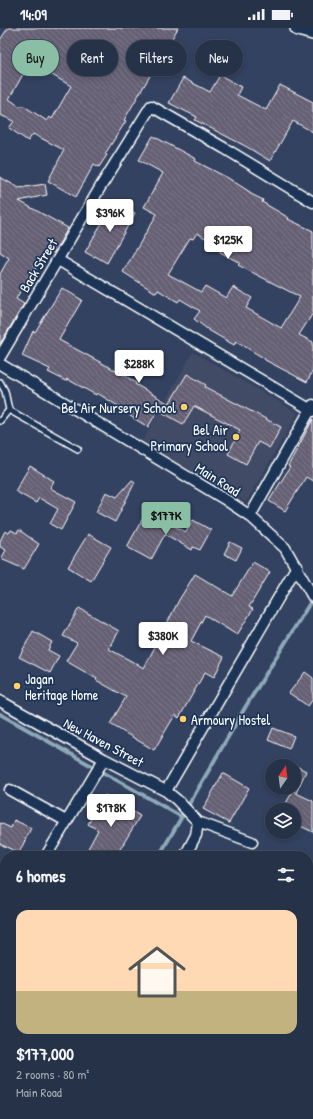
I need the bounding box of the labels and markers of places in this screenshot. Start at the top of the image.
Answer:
pin: $396K [82,199,138,233]
pin: $125K [200,226,256,260]
pin: $288K [111,350,167,384]
place label: Bel Air Nursery School [61,398,176,418]
marker: Bel Air Nursery School [179,402,189,412]
place label: Bel Air Primary School [150,420,229,456]
marker: Bel Air Primary School [231,432,241,442]
pin: $177K [138,502,194,536]
pin: $380K [135,622,191,656]
place label: Jagan Heritage Home [25,669,99,705]
marker: Jagan Heritage Home [12,681,22,691]
place label: Armoury Hostel [191,710,270,730]
marker: Armoury Hostel [178,714,188,724]
pin: $178K [83,794,139,828]

